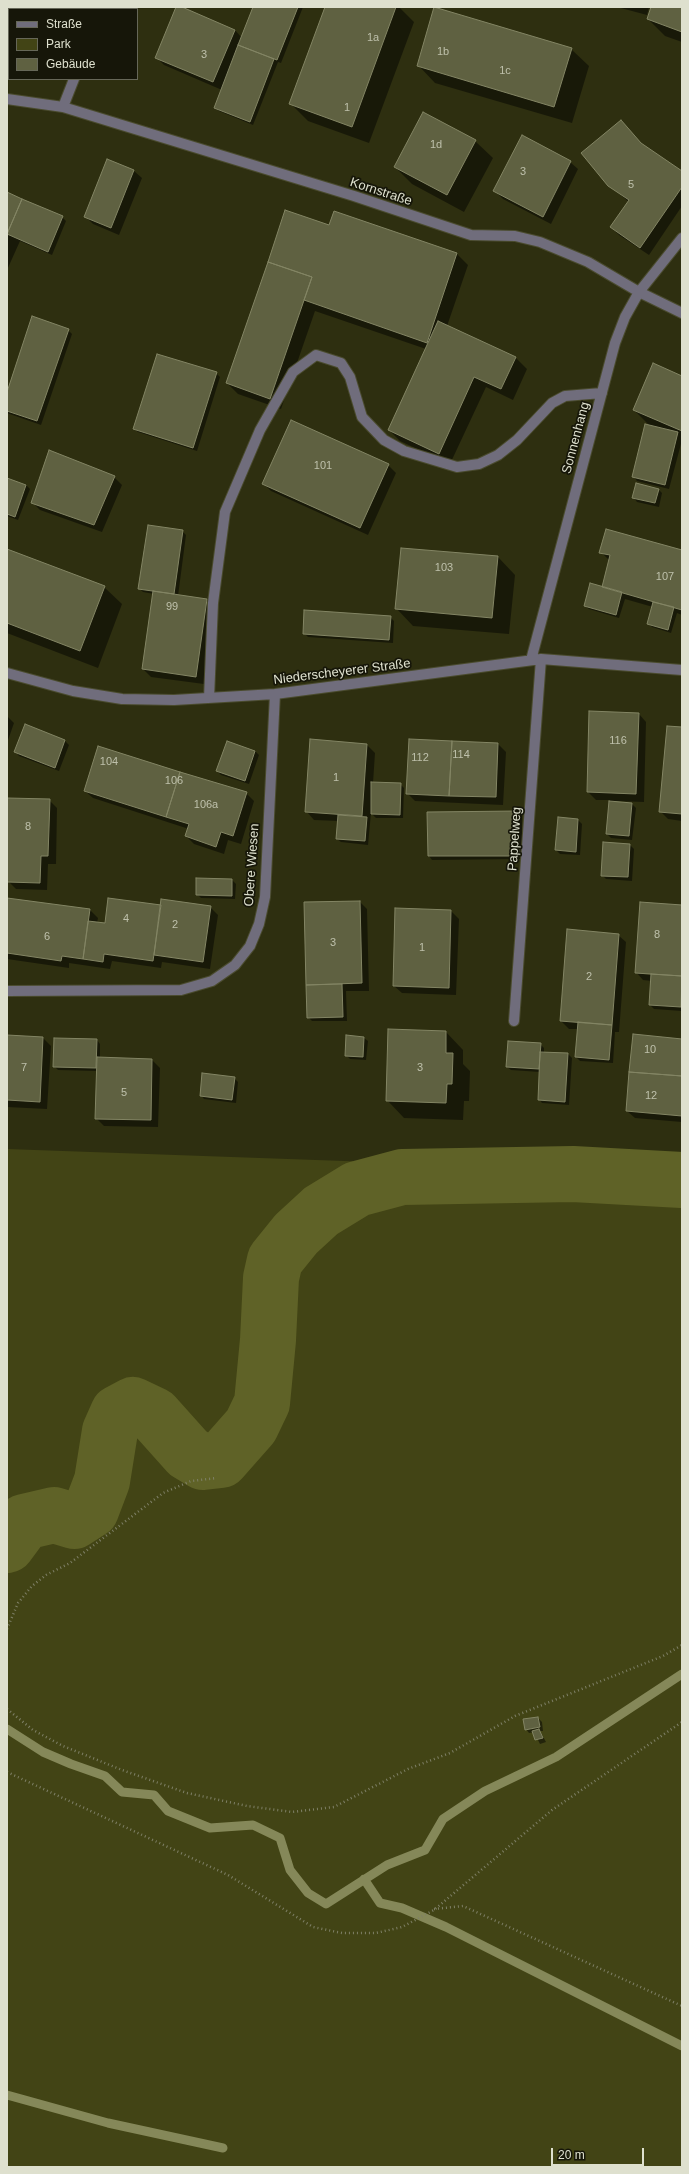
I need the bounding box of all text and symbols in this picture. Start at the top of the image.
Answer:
legend [8,8,138,80]
text: Straße [46,17,82,31]
house number: 1a [367,31,379,45]
text: Park [46,37,71,51]
house number: 1b [437,45,449,59]
house number: 3 [201,48,207,62]
text: Gebäude [46,57,95,71]
house number: 1c [499,64,511,78]
house number: 1 [344,101,350,115]
house number: 1d [430,138,442,152]
house number: 3 [520,165,526,179]
street label: Kornstraße [348,175,414,209]
house number: 5 [628,178,634,192]
street label: Sonnenhang [559,400,593,476]
house number: 101 [314,459,332,473]
house number: 103 [435,561,453,575]
house number: 107 [656,570,674,584]
house number: 99 [166,600,178,614]
street label: Niederscheyerer Straße [273,656,411,688]
house number: 116 [609,734,627,748]
house number: 114 [452,748,470,762]
house number: 112 [411,751,429,765]
house number: 104 [100,755,118,769]
house number: 1 [333,771,339,785]
house number: 106 [165,774,183,788]
house number: 106a [194,798,218,812]
street label: Pappelweg [505,806,525,872]
house number: 8 [25,820,31,834]
street label: Obere Wiesen [241,823,263,907]
house number: 4 [123,912,129,926]
house number: 2 [172,918,178,932]
house number: 8 [654,928,660,942]
house number: 6 [44,930,50,944]
house number: 3 [330,936,336,950]
house number: 1 [419,941,425,955]
house number: 2 [586,970,592,984]
house number: 10 [644,1043,656,1057]
house number: 7 [21,1061,27,1075]
house number: 3 [417,1061,423,1075]
house number: 5 [121,1086,127,1100]
house number: 12 [645,1089,657,1103]
scale bar [553,2140,646,2166]
text: 20 m [558,2148,585,2162]

